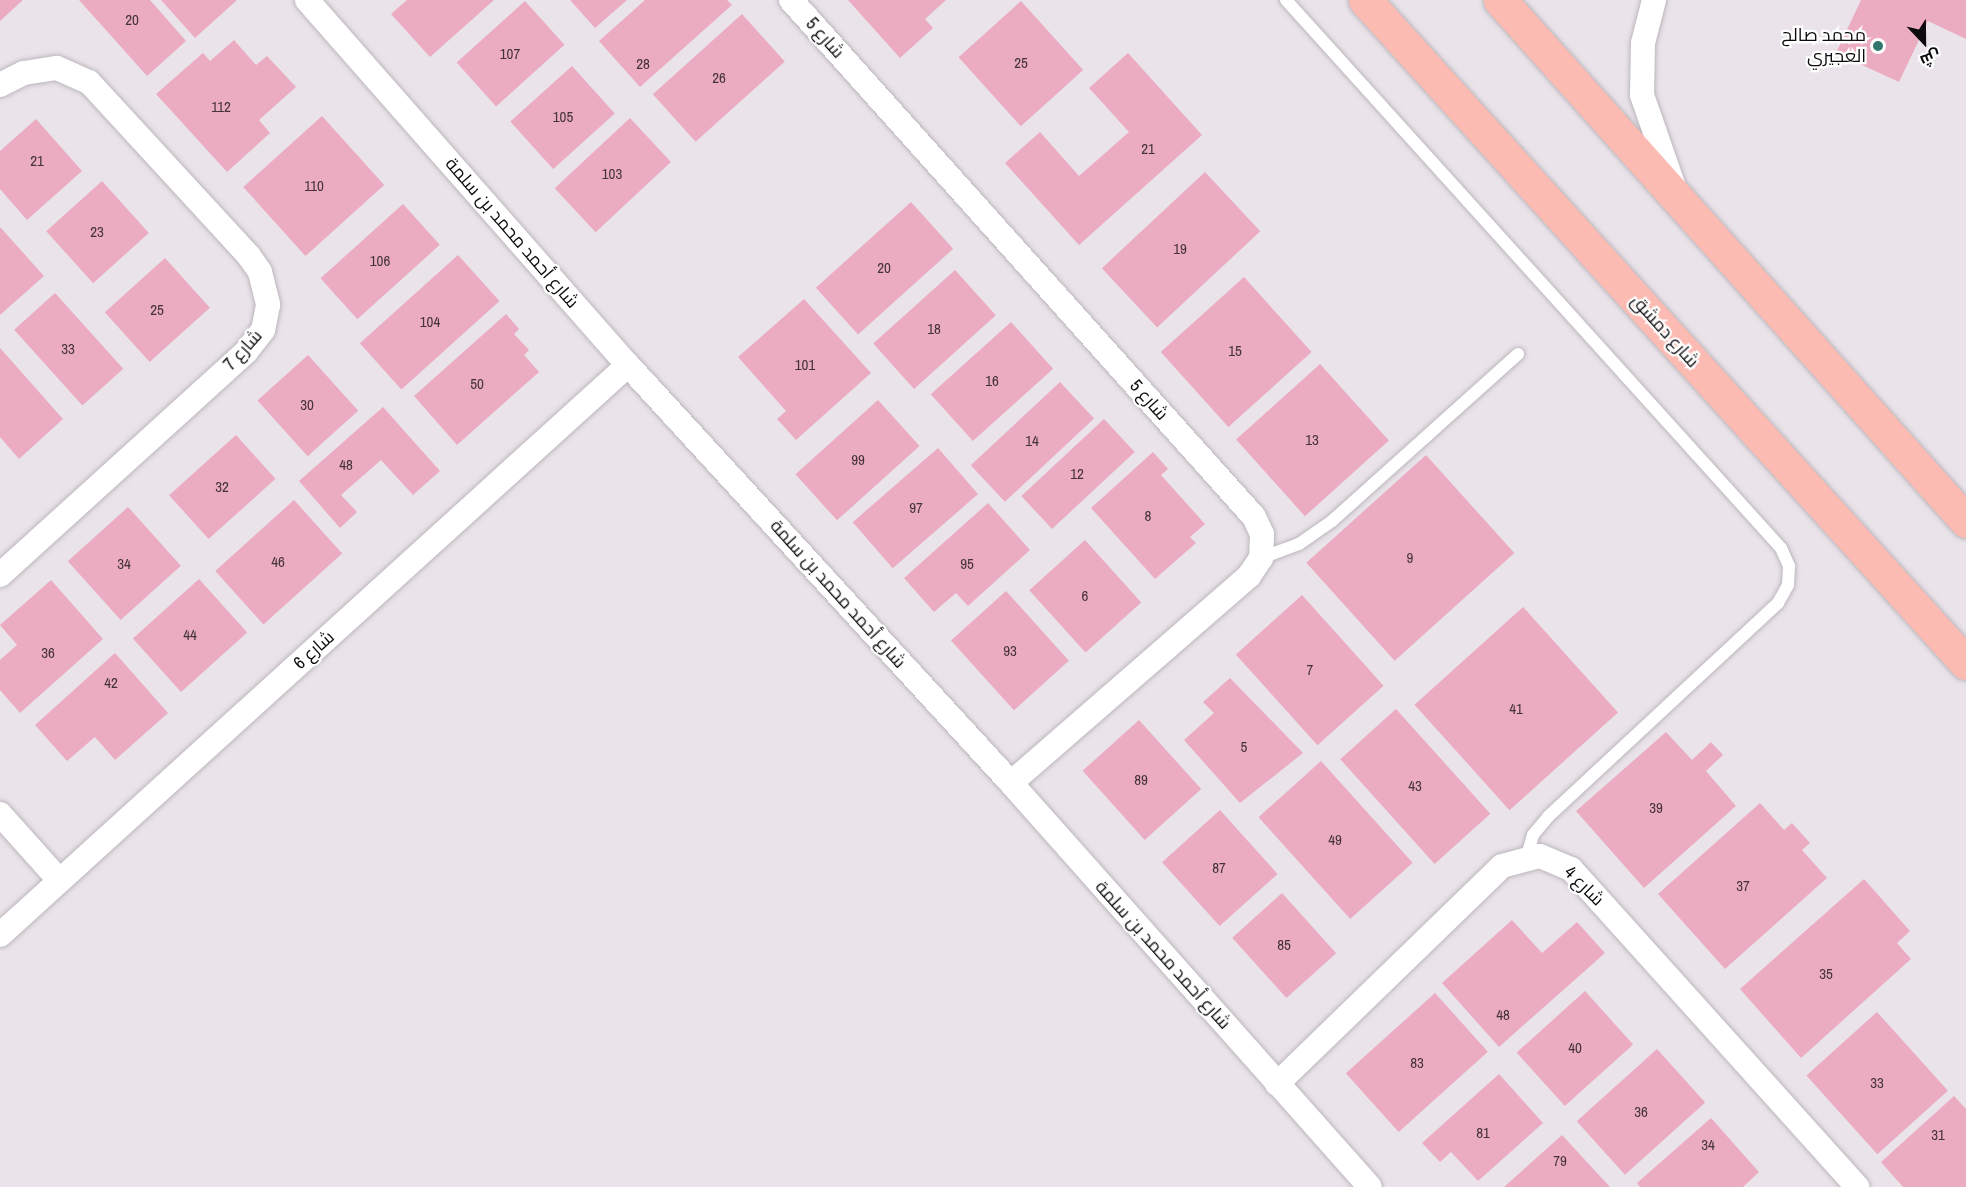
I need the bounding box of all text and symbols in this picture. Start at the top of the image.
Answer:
house number: 20 [125,11,139,29]
north arrow [1894,12,1954,72]
street label: شارع 5 [801,13,849,63]
place label: محمد صالح العجيري [1781,25,1866,68]
marker: محمد صالح العجيري [1871,39,1885,53]
house number: 107 [500,45,520,63]
text: ش [1917,45,1944,73]
house number: 25 [1014,54,1028,72]
house number: 28 [636,55,650,73]
house number: 26 [712,69,726,87]
house number: 112 [211,98,231,116]
house number: 105 [553,108,573,126]
house number: 21 [1141,140,1155,158]
house number: 21 [30,152,44,170]
street label: شارع أحمد محمد بن سلمة [441,153,583,313]
house number: 103 [602,165,622,183]
house number: 110 [304,177,324,195]
house number: 23 [90,223,104,241]
house number: 19 [1173,240,1187,258]
house number: 106 [370,252,390,270]
house number: 20 [877,259,891,277]
street label: شارع دمشق [1627,290,1703,372]
house number: 25 [150,301,164,319]
house number: 104 [420,313,440,331]
house number: 18 [927,320,941,338]
street label: شارع 7 [219,325,267,375]
house number: 33 [61,340,75,358]
house number: 15 [1228,342,1242,360]
house number: 101 [795,356,815,374]
house number: 16 [985,372,999,390]
house number: 50 [470,375,484,393]
street label: شارع 5 [1125,375,1173,425]
house number: 30 [300,396,314,414]
house number: 13 [1305,431,1319,449]
house number: 14 [1025,432,1039,450]
house number: 99 [851,451,865,469]
house number: 48 [339,456,353,474]
house number: 12 [1070,465,1084,483]
house number: 32 [215,478,229,496]
house number: 97 [909,499,923,517]
house number: 8 [1145,507,1151,525]
street label: شارع أحمد محمد بن سلمة [766,515,910,673]
house number: 9 [1407,549,1413,567]
house number: 46 [271,553,285,571]
house number: 34 [117,555,131,573]
house number: 95 [960,555,974,573]
house number: 6 [1082,587,1088,605]
house number: 44 [183,626,197,644]
street label: شارع 6 [289,626,339,674]
house number: 93 [1003,642,1017,660]
house number: 36 [41,644,55,662]
house number: 7 [1307,661,1313,679]
house number: 42 [104,674,118,692]
house number: 41 [1509,700,1523,718]
house number: 5 [1241,738,1247,756]
house number: 89 [1134,771,1148,789]
house number: 43 [1408,777,1422,795]
house number: 39 [1649,799,1663,817]
house number: 49 [1328,831,1342,849]
house number: 87 [1212,859,1226,877]
street label: شارع 4 [1560,862,1608,910]
street label: شارع أحمد محمد بن سلمة [1091,876,1235,1034]
house number: 37 [1736,877,1750,895]
house number: 85 [1277,936,1291,954]
house number: 35 [1819,965,1833,983]
house number: 48 [1496,1006,1510,1024]
house number: 40 [1568,1039,1582,1057]
house number: 83 [1410,1054,1424,1072]
house number: 33 [1870,1074,1884,1092]
house number: 36 [1634,1103,1648,1121]
house number: 81 [1476,1124,1490,1142]
house number: 31 [1931,1126,1945,1144]
house number: 34 [1701,1136,1715,1154]
house number: 79 [1553,1152,1567,1170]

